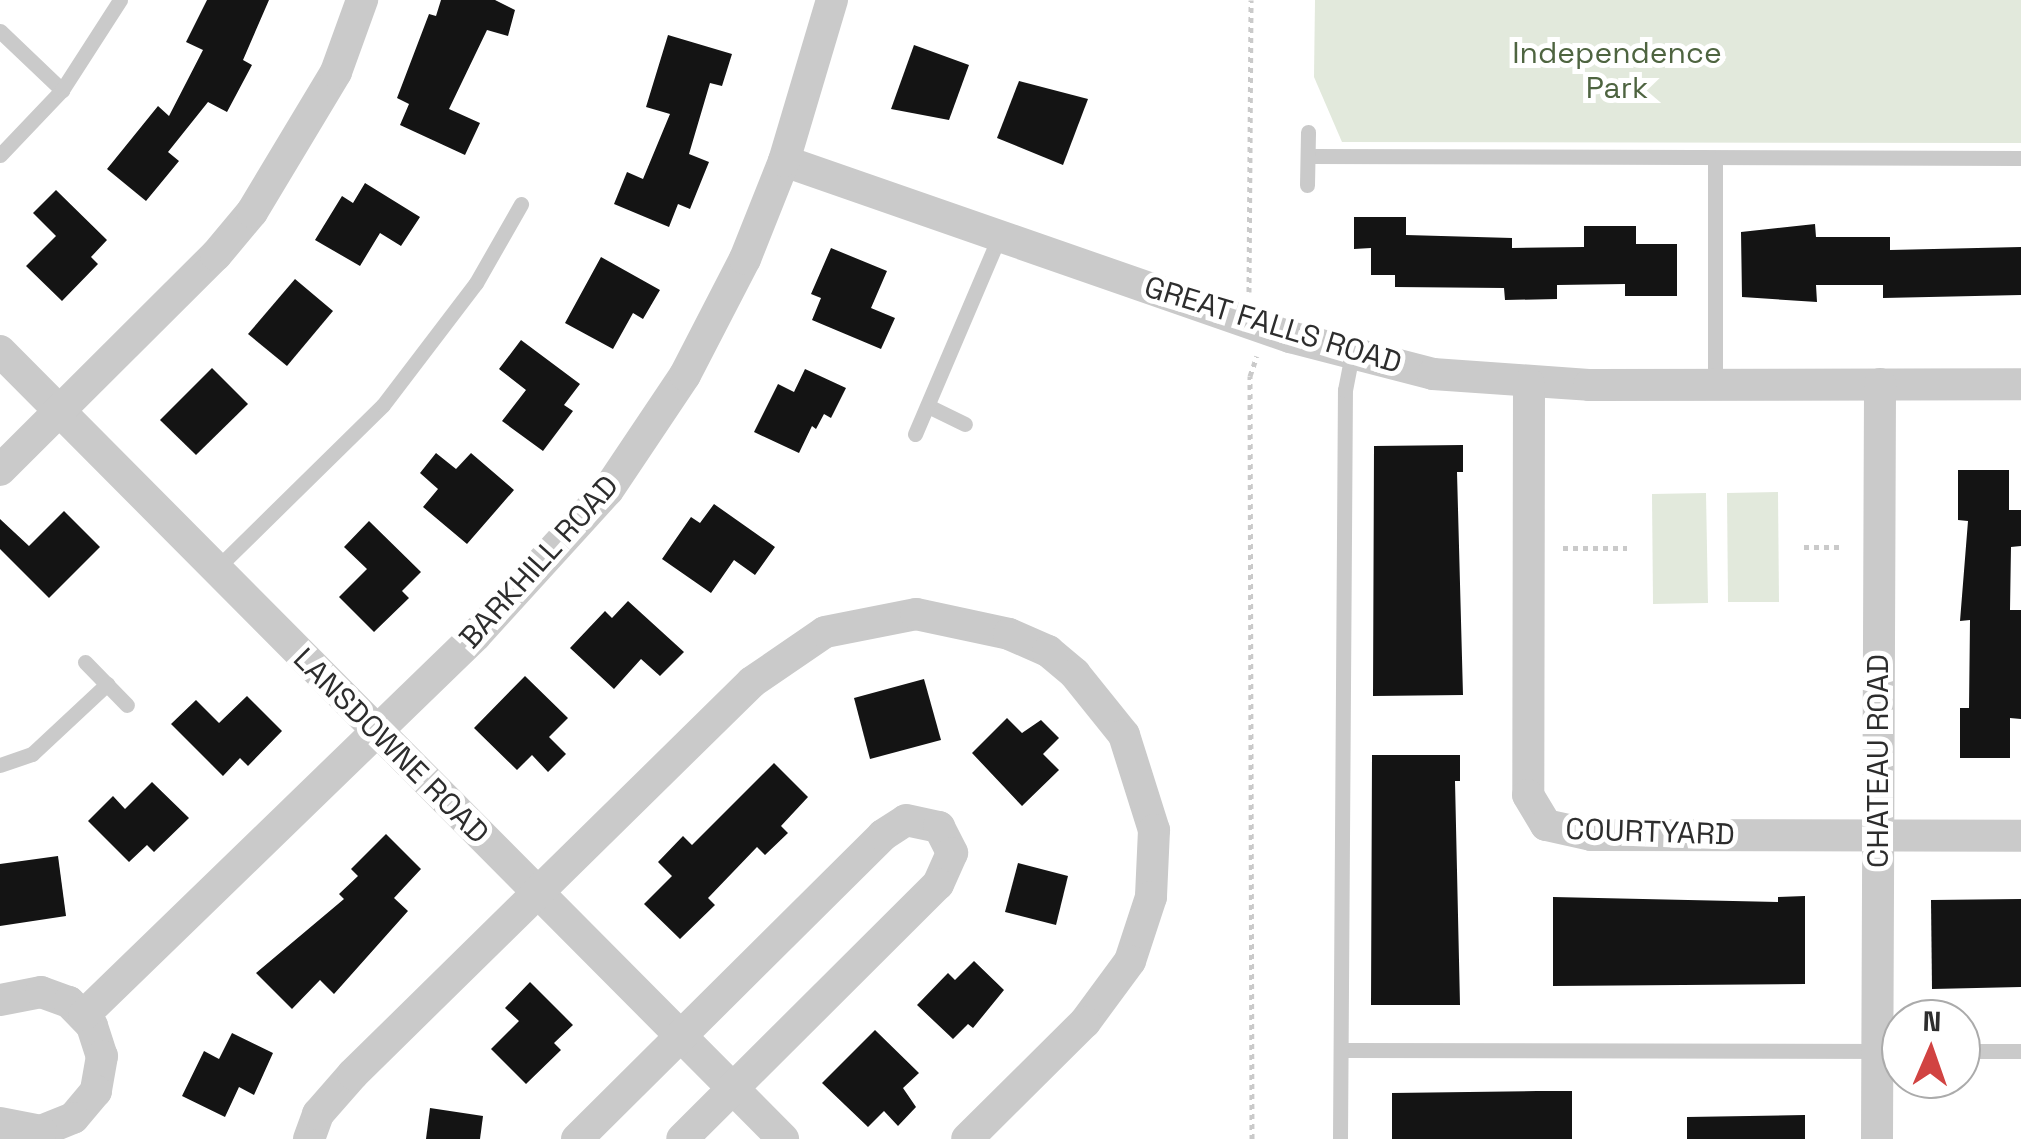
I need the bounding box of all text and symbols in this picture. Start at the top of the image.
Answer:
park label: Independence Park [1512,35,1722,106]
street label: GREAT FALLS ROAD [1140,269,1406,381]
street label: BARKHILL ROAD [452,468,626,656]
street label: LANSDOWNE ROAD [286,641,496,851]
street label: CHATEAU ROAD [1860,654,1896,868]
street label: COURTYARD [1565,811,1735,853]
north arrow [1881,999,1981,1099]
text: N [1922,1003,1942,1039]

